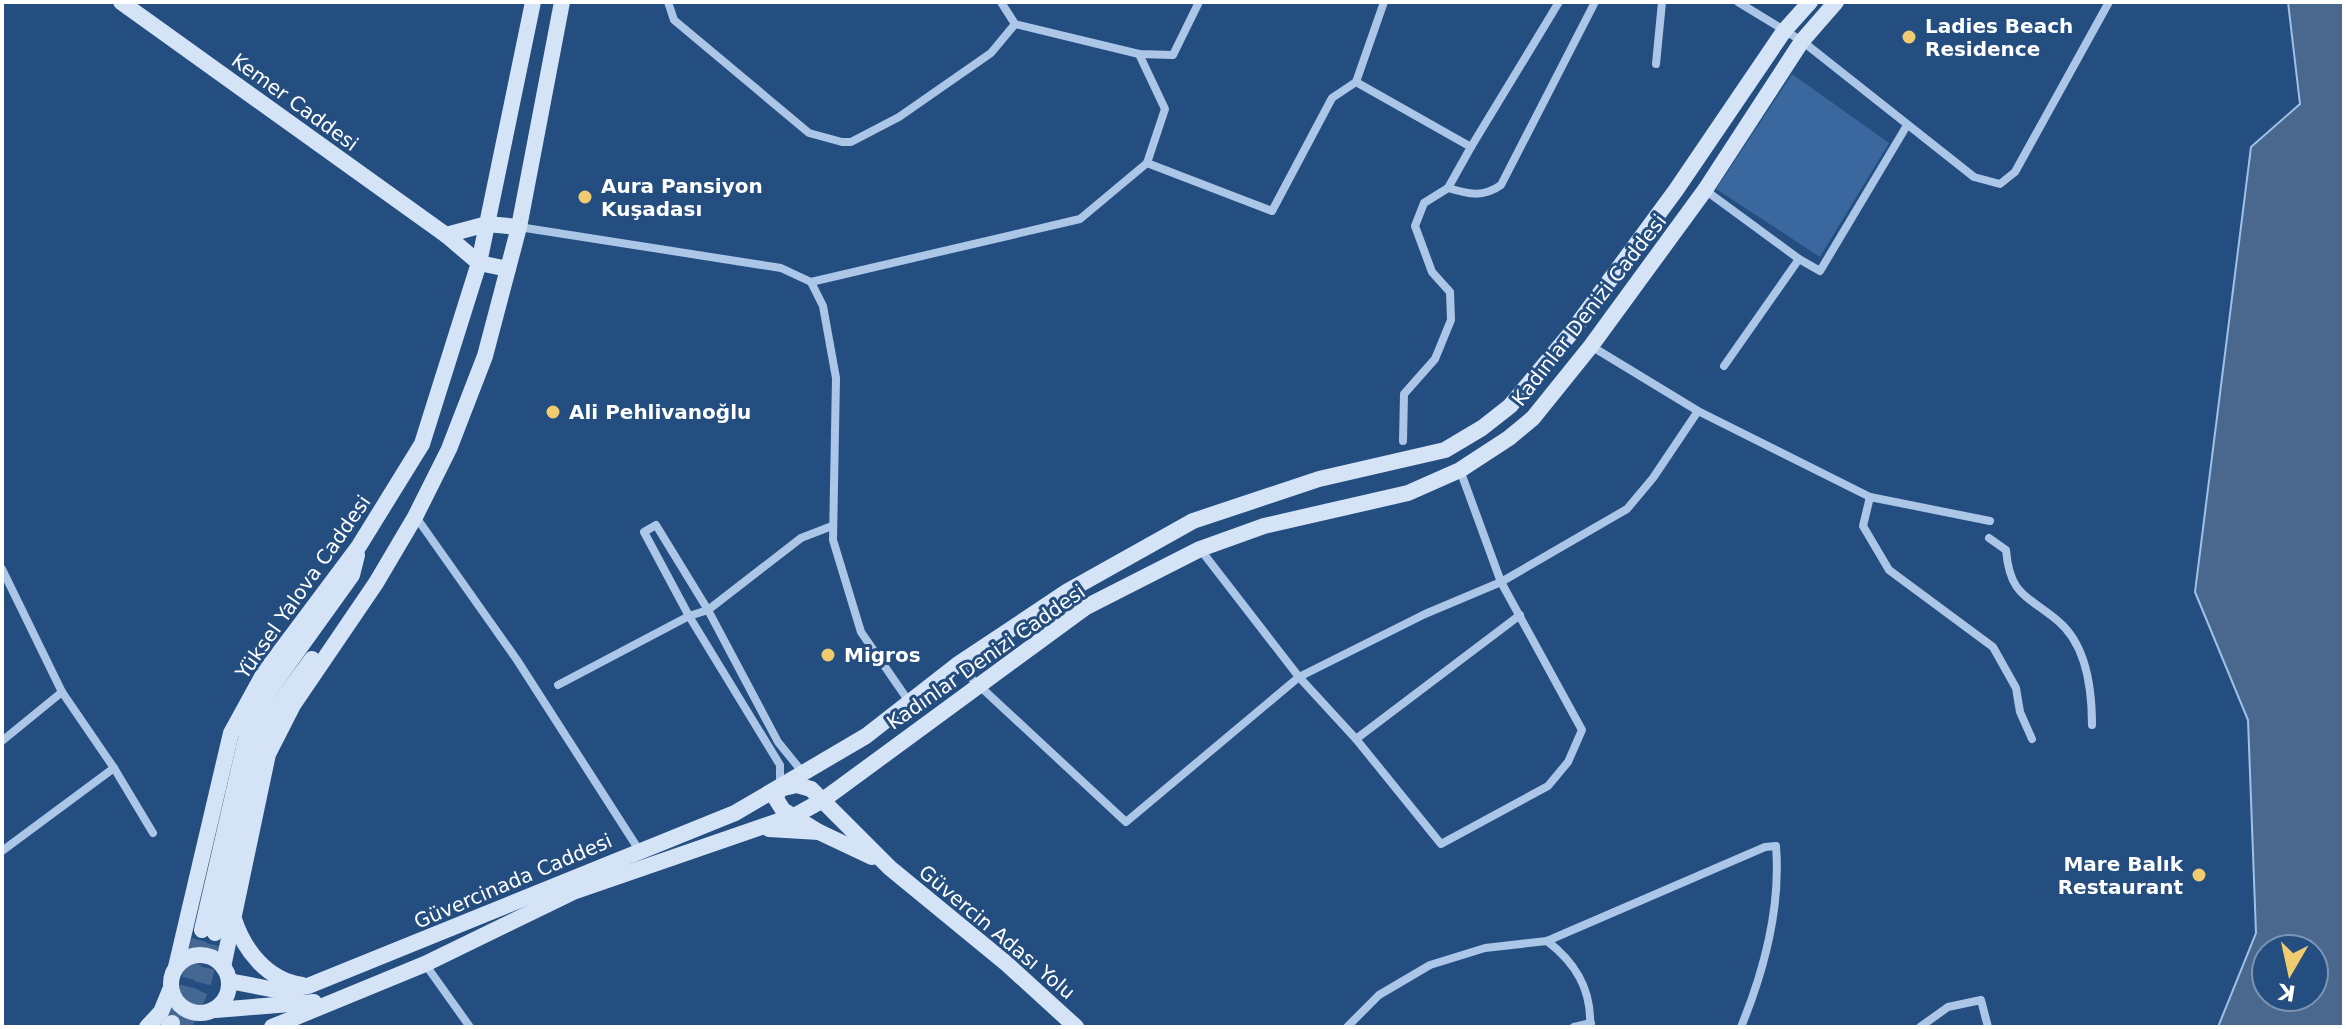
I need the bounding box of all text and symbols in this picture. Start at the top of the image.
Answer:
place label: Ladies Beach Residence [1925,14,2073,61]
marker: Ladies Beach Residence [1900,28,1918,46]
street label: Kemer Caddesi [227,48,363,156]
place label: Aura Pansiyon Kuşadası [601,174,763,221]
marker: Aura Pansiyon Kuşadası [576,188,594,206]
street label: Kadınlar Denizi Caddesi [1507,209,1671,411]
place label: Ali Pehlivanoğlu [569,400,751,424]
marker: Ali Pehlivanoğlu [544,403,562,421]
street label: Yüksel Yalova Caddesi [230,491,376,684]
street label: Kadınlar Denizi Caddesi [882,579,1090,735]
place label: Migros [844,643,921,667]
marker: Migros [819,646,837,664]
street label: Güvercinada Caddesi [410,828,616,934]
place label: Mare Balık Restaurant [2058,852,2184,899]
street label: Güvercin Adası Yolu [914,860,1080,1004]
marker: Mare Balık Restaurant [2190,866,2208,884]
north arrow [2250,933,2330,1013]
text: K [2276,978,2297,1006]

